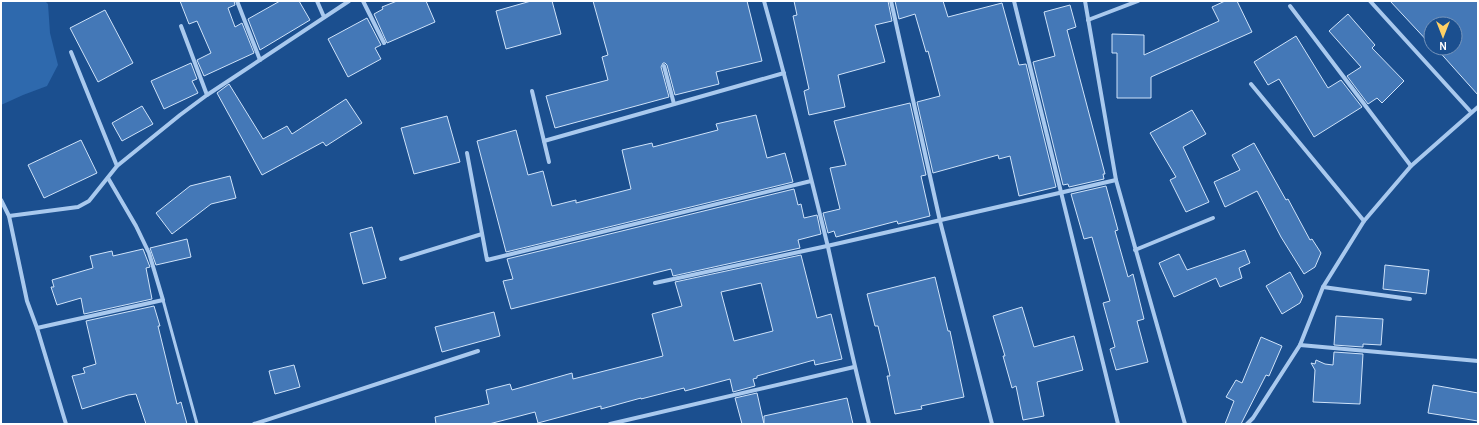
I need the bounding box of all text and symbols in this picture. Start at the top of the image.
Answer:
north arrow [1423,16,1463,56]
text: N [1439,39,1447,52]

